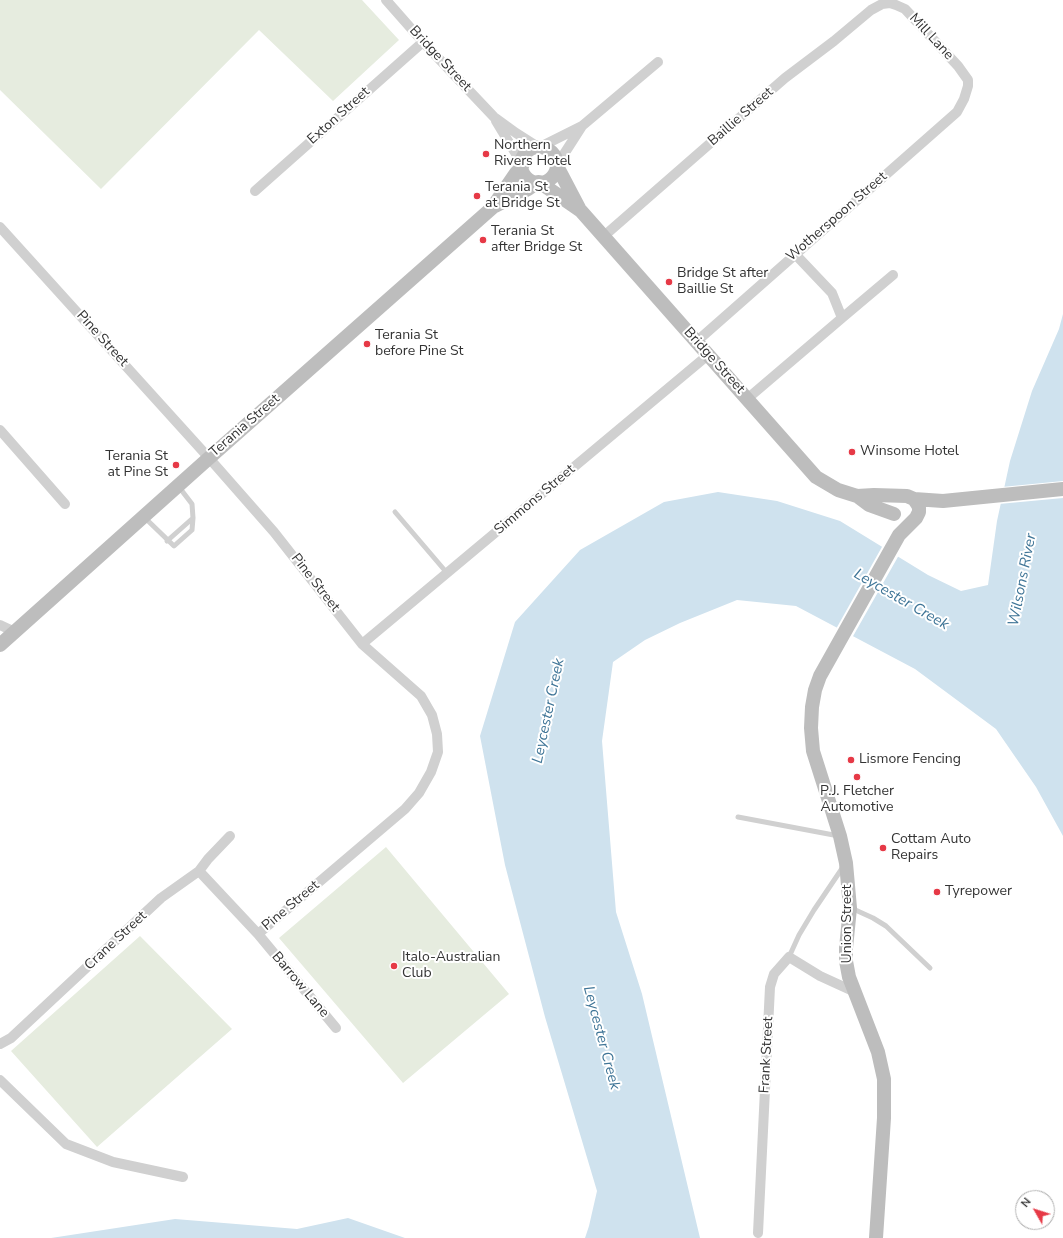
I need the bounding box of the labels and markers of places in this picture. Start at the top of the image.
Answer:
place label: Northern Rivers Hotel [494,138,571,170]
marker: Northern Rivers Hotel [481,149,491,159]
place label: Terania St at Bridge St [485,180,560,212]
marker: Terania St at Bridge St [472,191,482,201]
place label: Terania St after Bridge St [491,224,582,256]
marker: Terania St after Bridge St [478,235,488,245]
place label: Bridge St after Baillie St [677,266,768,298]
marker: Bridge St after Baillie St [664,277,674,287]
place label: Terania St before Pine St [375,328,463,360]
marker: Terania St before Pine St [362,339,372,349]
place label: Winsome Hotel [860,444,959,460]
marker: Winsome Hotel [847,447,857,457]
place label: Terania St at Pine St [105,449,168,482]
marker: Terania St at Pine St [171,460,181,470]
place label: Lismore Fencing [859,752,961,768]
marker: Lismore Fencing [846,755,856,765]
marker: P.J. Fletcher Automotive [852,772,862,782]
place label: P.J. Fletcher Automotive [820,784,894,816]
place label: Cottam Auto Repairs [891,832,971,864]
marker: Cottam Auto Repairs [878,843,888,853]
place label: Tyrepower [945,884,1012,900]
marker: Tyrepower [932,887,942,897]
place label: Italo-Australian Club [402,950,500,982]
marker: Italo-Australian Club [389,961,399,971]

